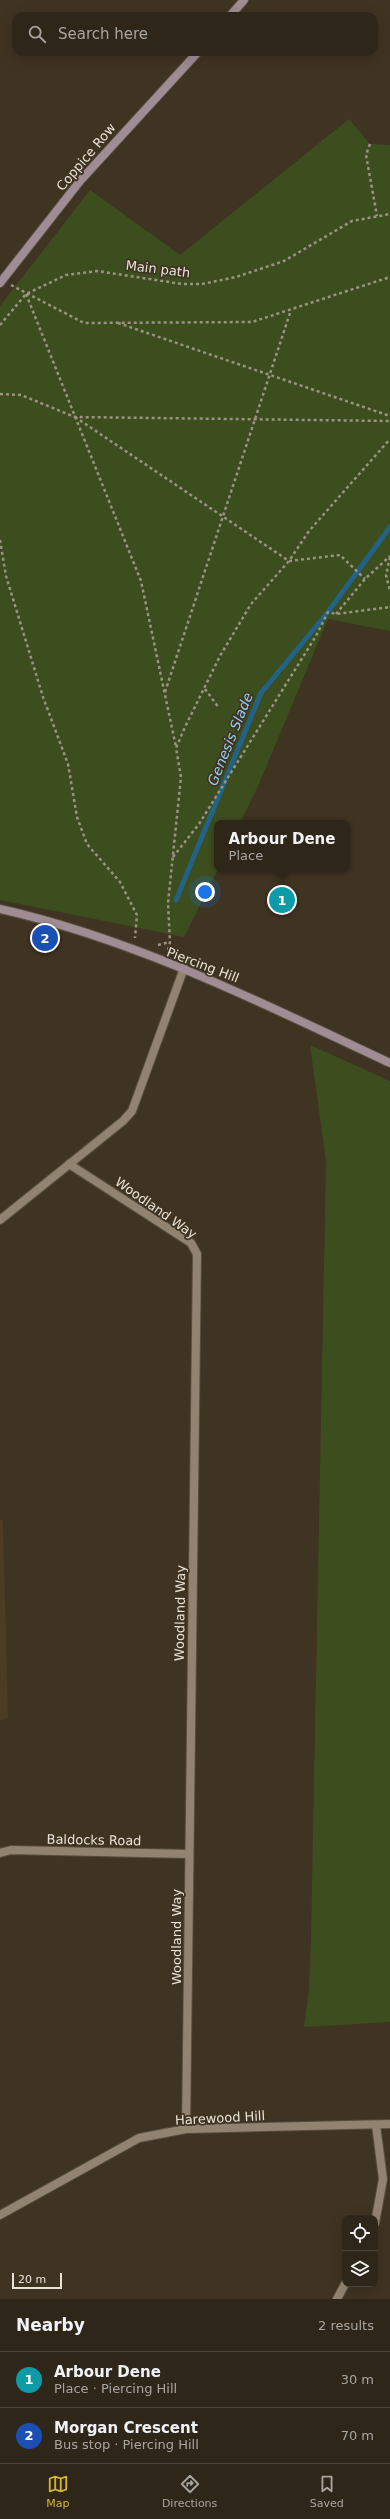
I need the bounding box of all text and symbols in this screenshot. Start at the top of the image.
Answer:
search box [12,12,378,56]
icon: search [26,23,48,45]
text: Search here [58,25,148,43]
street label: Coppice Row [53,120,119,194]
street label: Main path [125,258,191,280]
water label: Genesis Slade [204,690,256,788]
popup [214,820,350,872]
text: Arbour Dene [229,830,335,848]
text: Place [229,848,263,863]
your location [195,882,215,902]
pin: 1 [269,885,295,915]
pin: 2 [32,923,58,953]
street label: Piercing Hill [165,944,241,986]
street label: Woodland Way [112,1174,200,1242]
street label: Woodland Way [172,1565,188,1661]
street label: Baldocks Road [46,1832,142,1848]
street label: Woodland Way [169,1889,184,1985]
street label: Harewood Hill [174,2108,266,2128]
map controls [342,2215,378,2287]
button: locate [342,2215,378,2251]
button: layers [342,2251,378,2287]
scale bar [12,2271,62,2290]
text: 20 m [18,2273,46,2286]
text: Nearby [16,2315,85,2335]
text: 2 results [318,2318,374,2333]
text: Arbour Dene [54,2363,161,2381]
text: 1 [24,2372,34,2387]
text: 30 m [341,2372,374,2387]
text: Place · Piercing Hill [54,2381,177,2396]
text: Morgan Crescent [54,2419,198,2437]
text: 2 [24,2428,34,2443]
text: 70 m [341,2428,374,2443]
text: Bus stop · Piercing Hill [54,2437,199,2452]
tab: Map [46,2473,69,2510]
tab: Directions [162,2473,217,2510]
tab: Saved [310,2473,344,2510]

